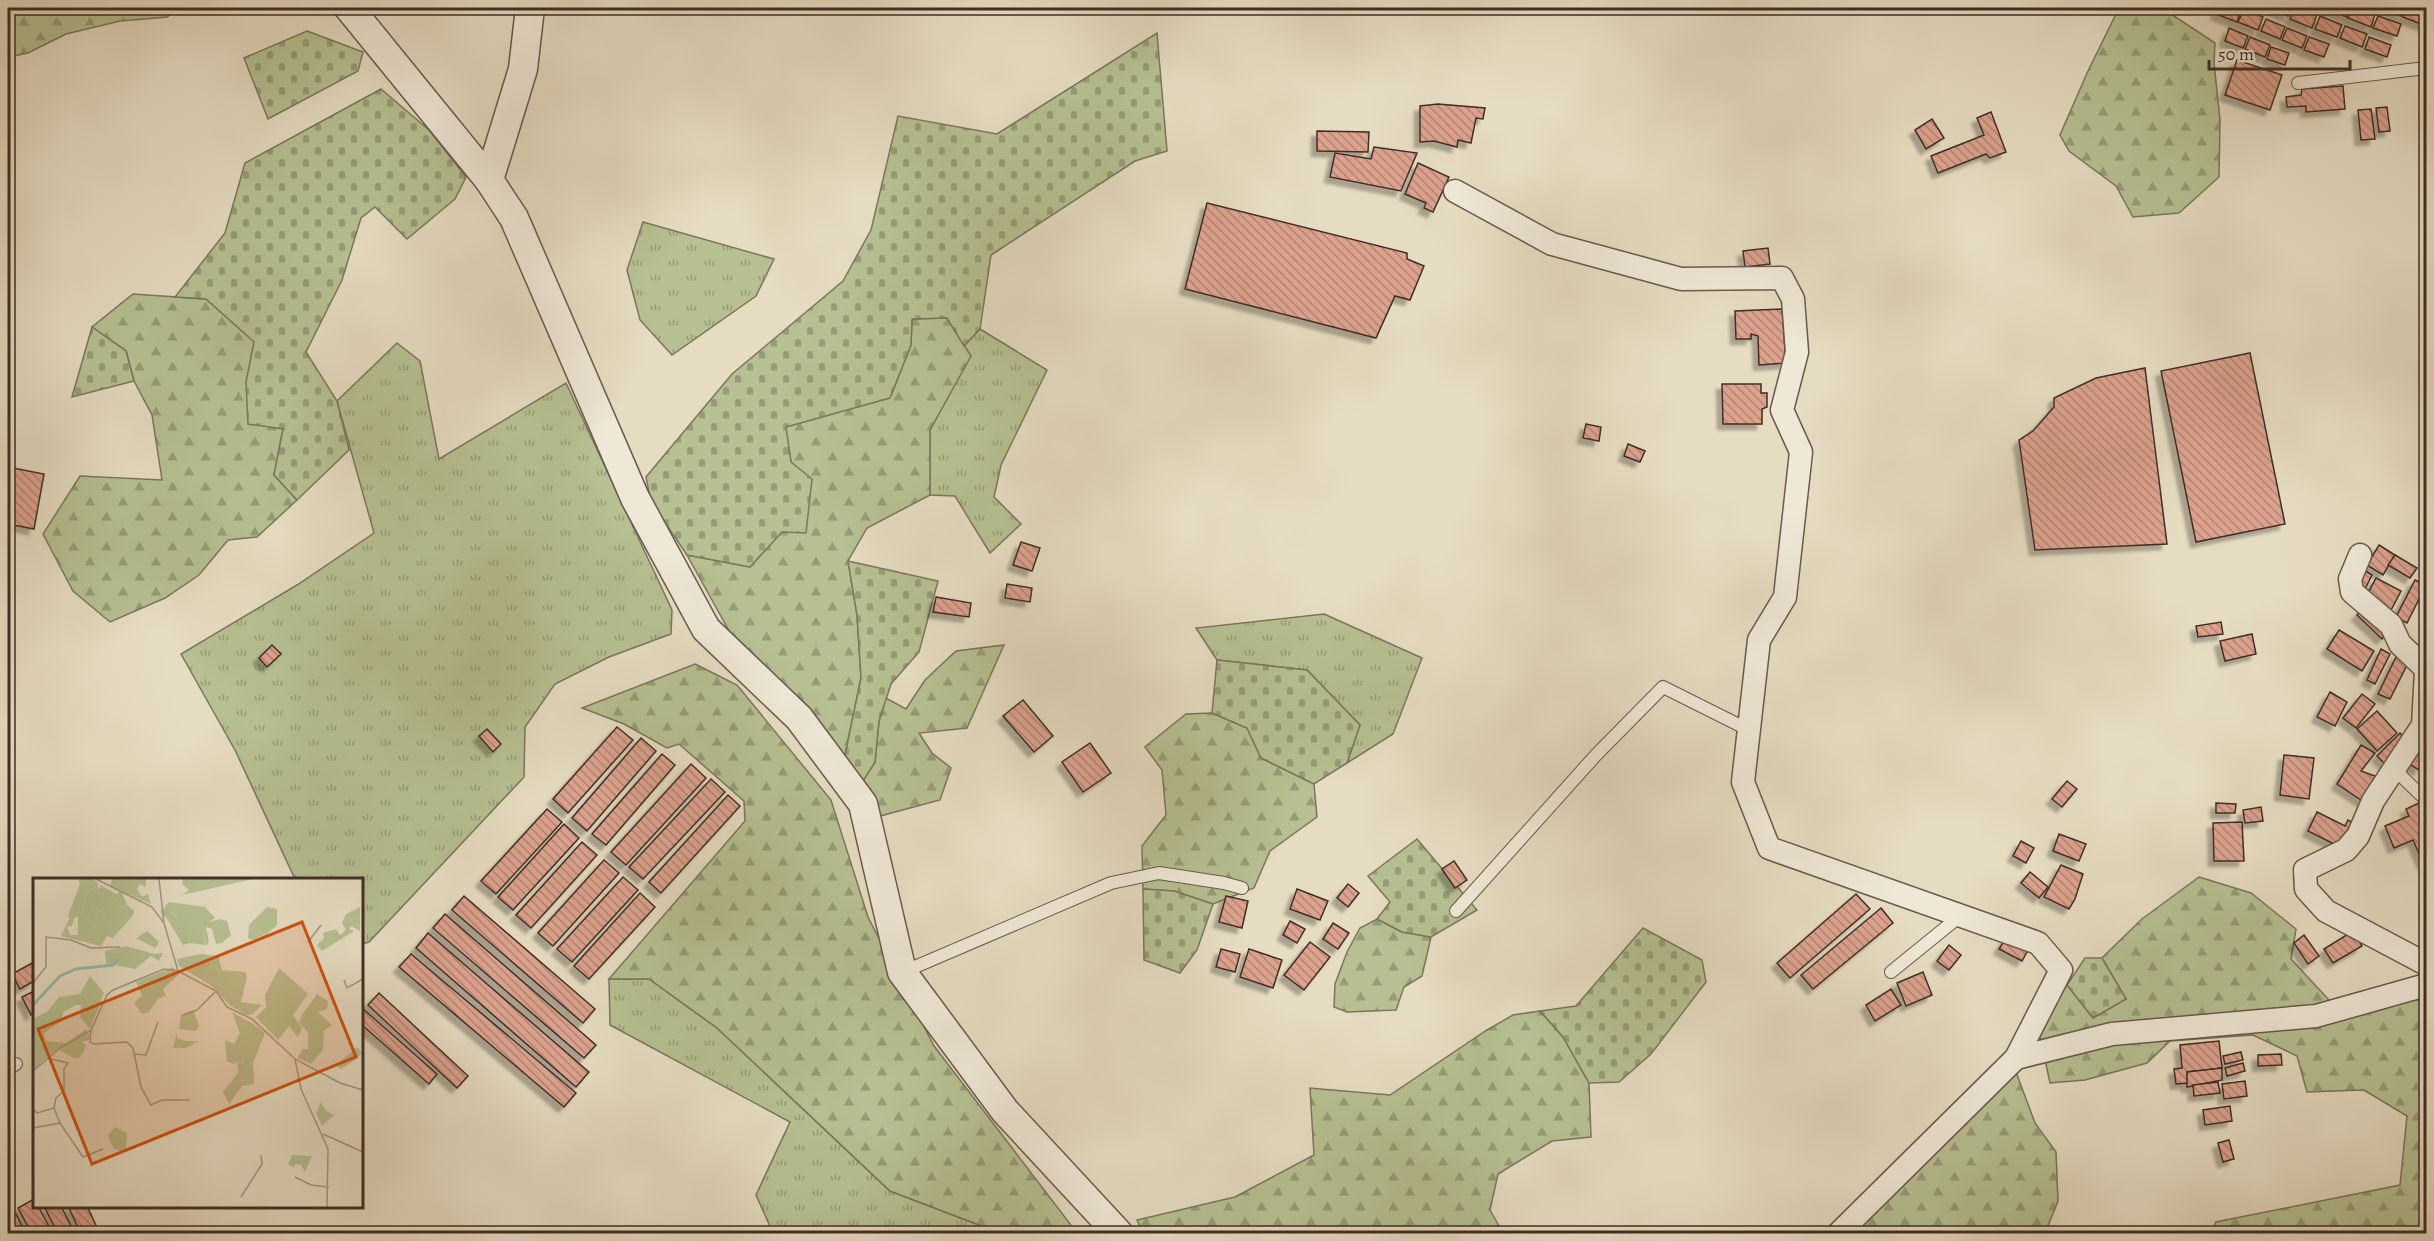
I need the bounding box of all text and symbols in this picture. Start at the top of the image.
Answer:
scale bar [2209,33,2350,71]
text: 50 m [2218,42,2254,66]
inset map [33,878,363,1208]

